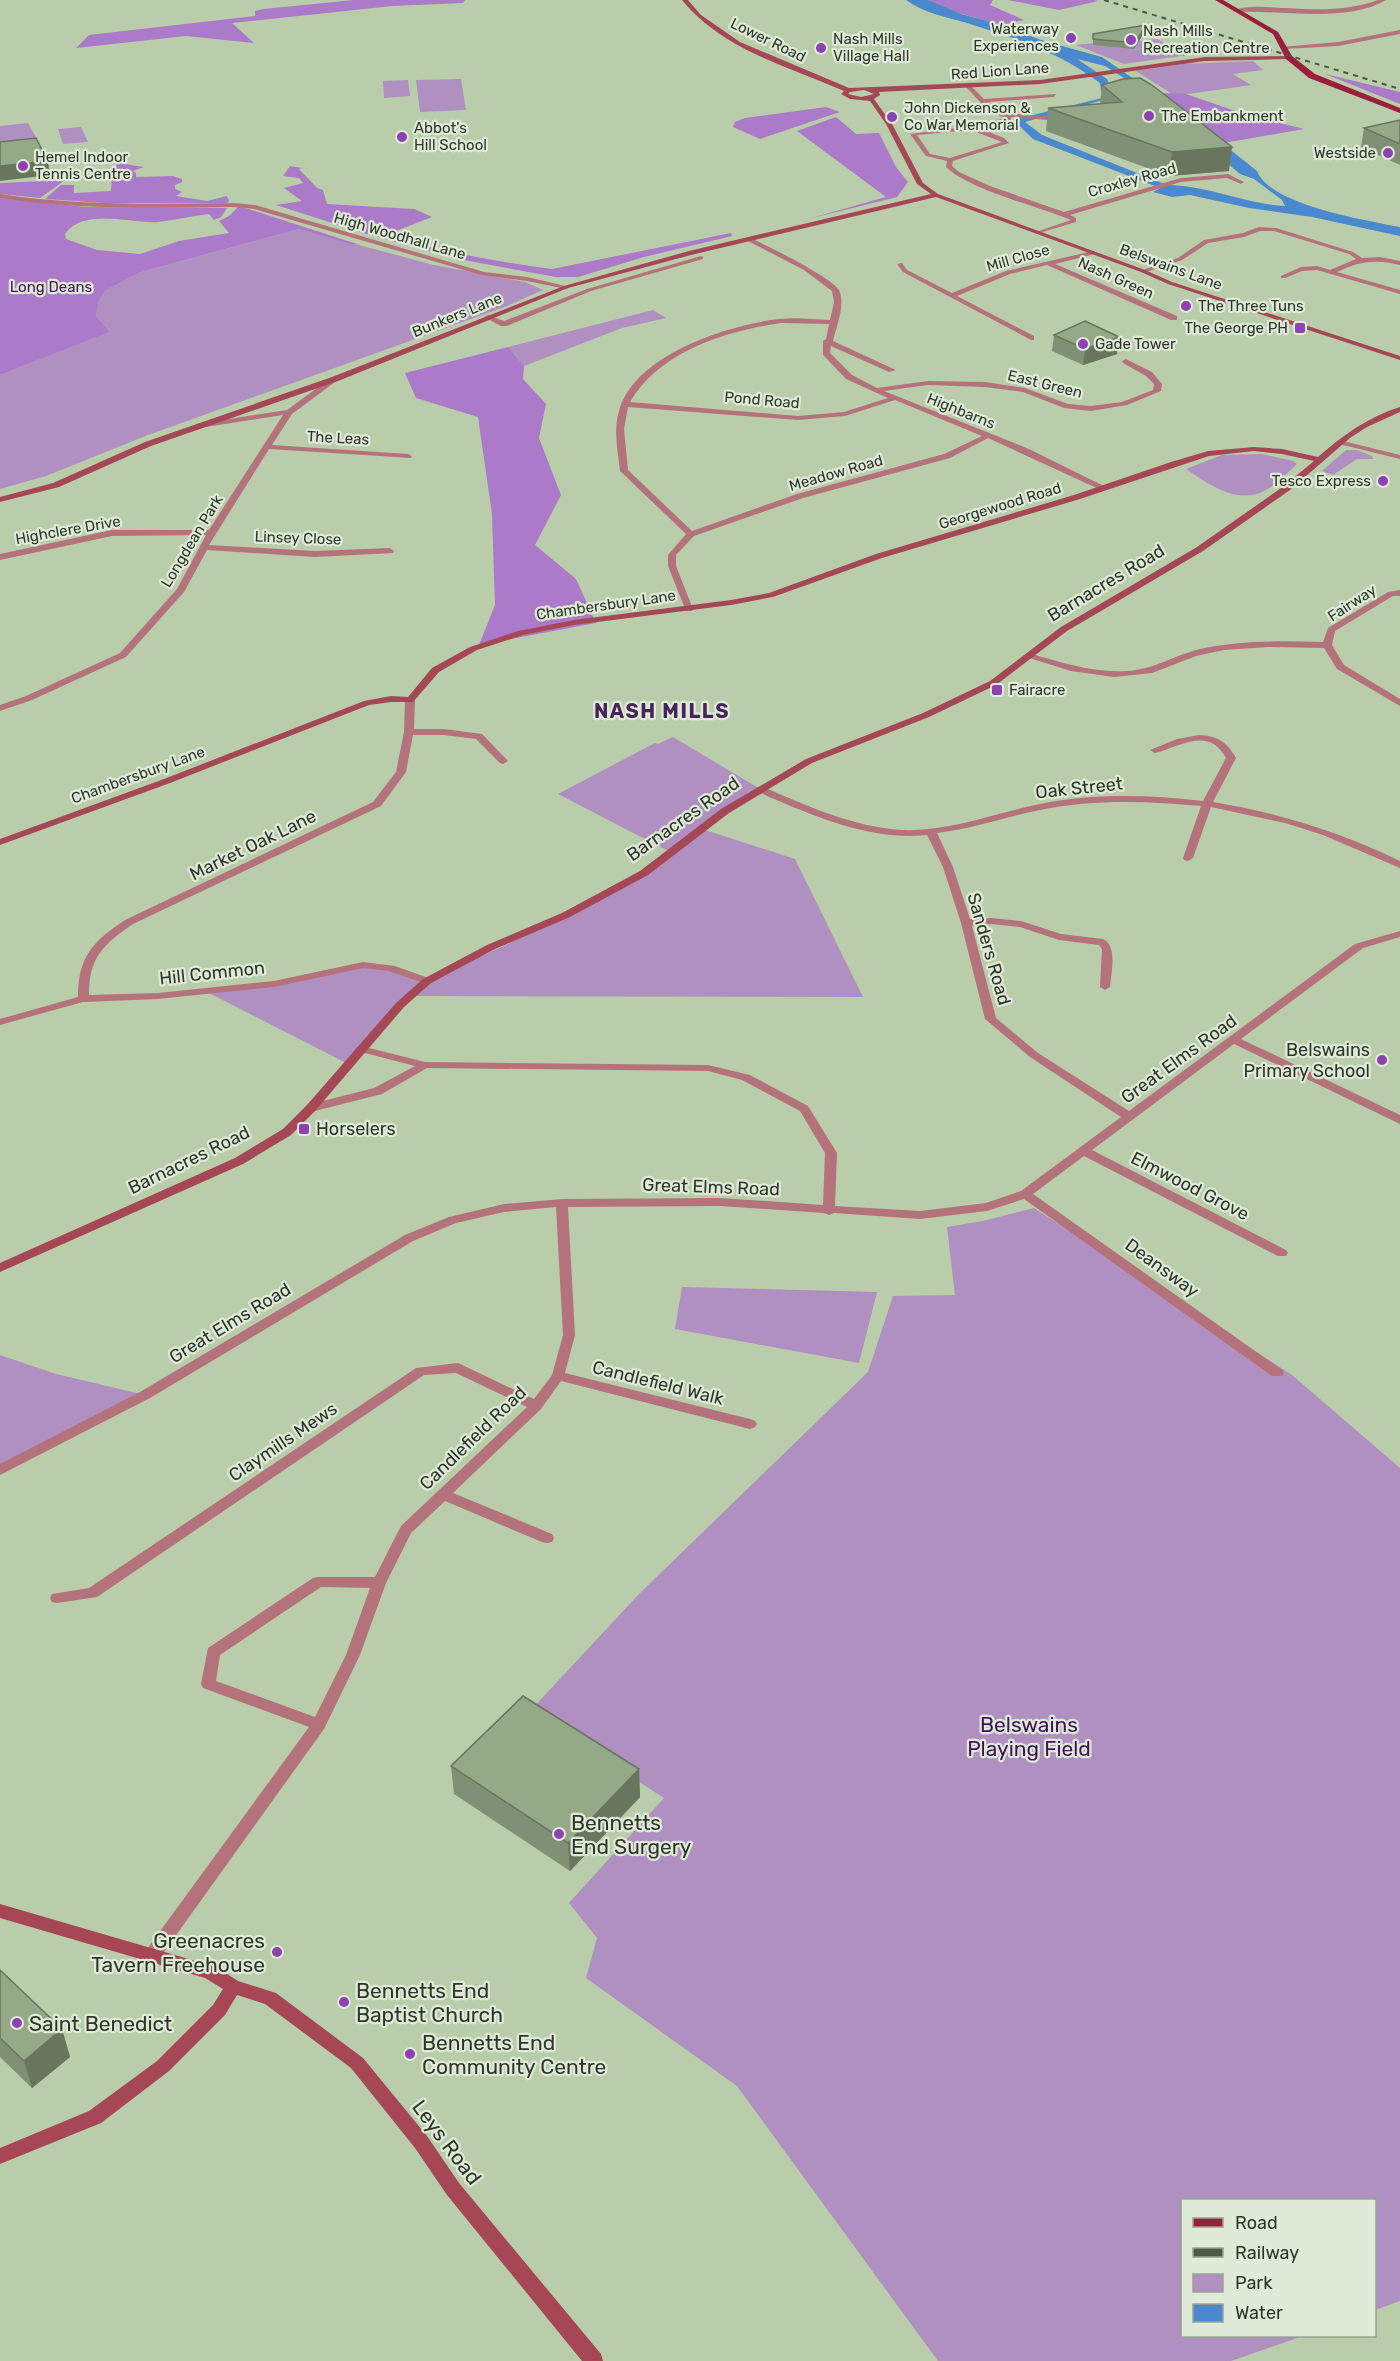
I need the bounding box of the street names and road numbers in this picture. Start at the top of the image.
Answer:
street label: Lower Road [727,14,809,66]
street label: Red Lion Lane [950,59,1050,83]
street label: Croxley Road [1086,159,1178,201]
street label: High Woodhall Lane [332,209,468,263]
street label: Mill Close [984,240,1052,276]
street label: Belswains Lane [1117,240,1225,294]
street label: Nash Green [1075,253,1157,303]
street label: Bunkers Lane [410,289,504,341]
street label: East Green [1006,366,1084,402]
street label: Pond Road [724,388,800,412]
street label: Highbarns [924,389,998,433]
street label: The Leas [306,427,370,449]
street label: Meadow Road [787,451,885,495]
street label: Georgewood Road [937,479,1063,533]
street label: Longdean Park [157,491,227,590]
street label: Highclere Drive [14,512,122,548]
street label: Linsey Close [254,527,342,549]
street label: Barnacres Road [1044,539,1168,627]
street label: Fairway [1324,581,1380,625]
street label: Chambersbury Lane [535,586,677,624]
street label: Chambersbury Lane [69,742,207,808]
street label: Barnacres Road [622,772,744,866]
street label: Oak Street [1034,772,1124,804]
street label: Market Oak Lane [186,805,320,885]
street label: Sanders Road [962,890,1016,1008]
street label: Hill Common [158,957,266,989]
street label: Great Elms Road [1117,1010,1241,1108]
street label: Barnacres Road [125,1121,253,1199]
street label: Elmwood Grove [1127,1147,1253,1225]
street label: Great Elms Road [642,1174,780,1200]
street label: Deansway [1121,1234,1203,1302]
street label: Great Elms Road [165,1278,295,1368]
street label: Candlefield Walk [590,1356,727,1410]
street label: Candlefield Road [415,1381,531,1495]
street label: Claymills Mews [225,1398,341,1486]
street label: Leys Road [407,2095,487,2189]

